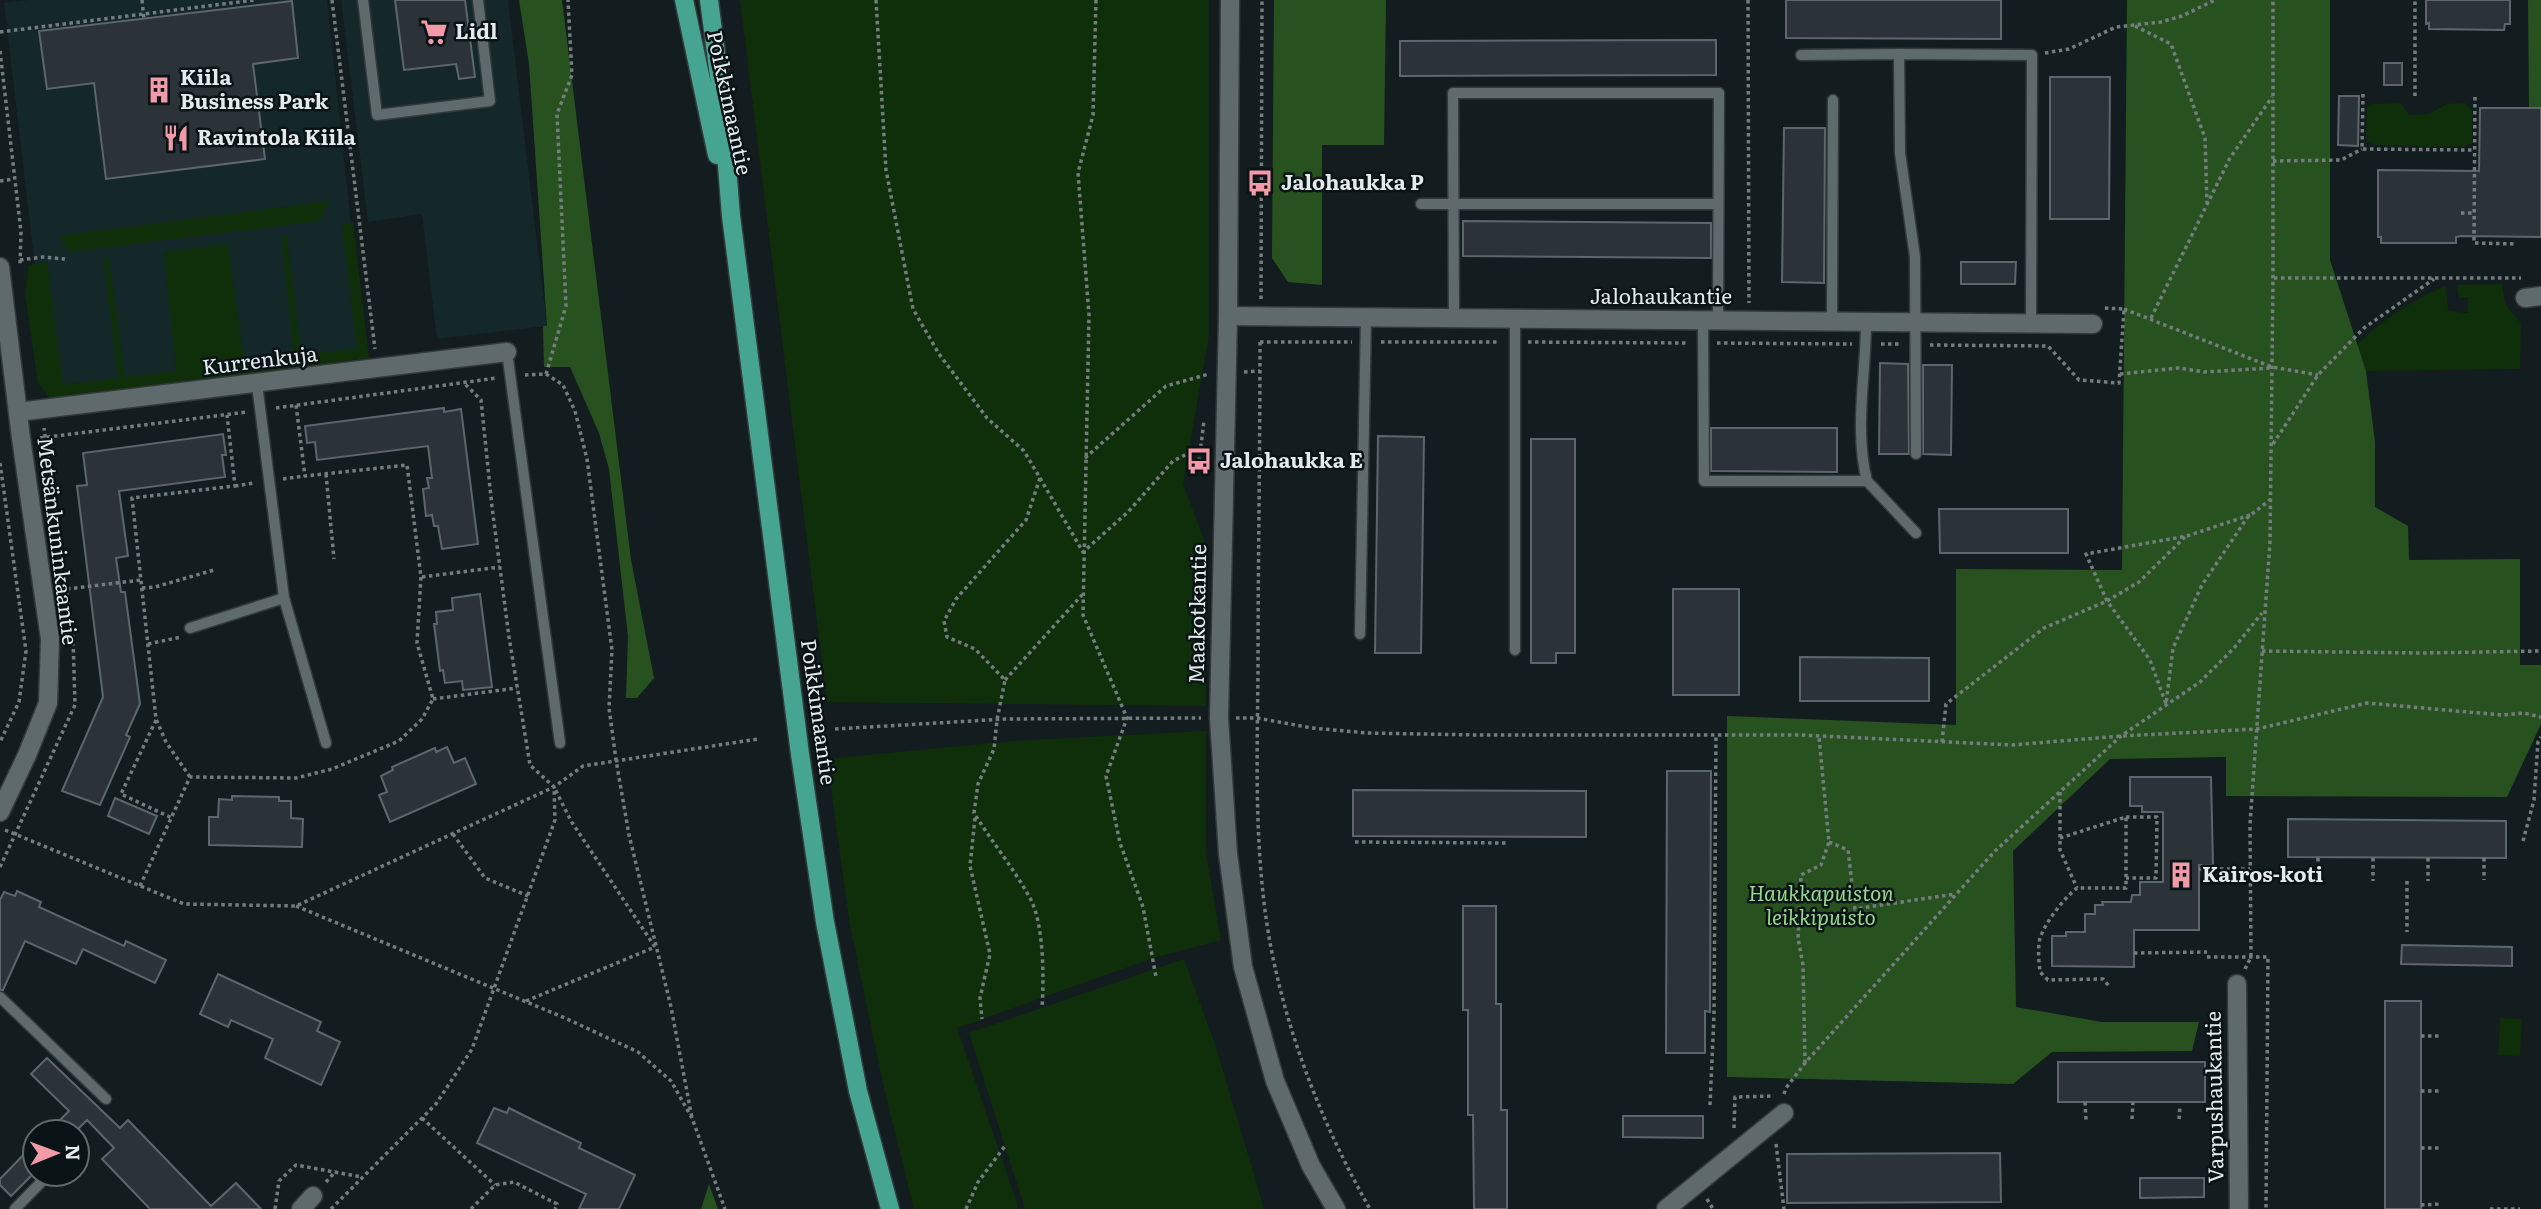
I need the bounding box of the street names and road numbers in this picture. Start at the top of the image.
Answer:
street label: Poikkimaantie [701,27,762,178]
street label: Jalohaukantie [1590,279,1732,310]
street label: Kurrenkuja [200,336,320,381]
street label: Metsänkuninkaantie [31,435,88,647]
street label: Maakotkantie [1179,544,1212,684]
street label: Poikkimaantie [795,637,846,787]
street label: Varpushaukantie [2195,1011,2230,1183]

